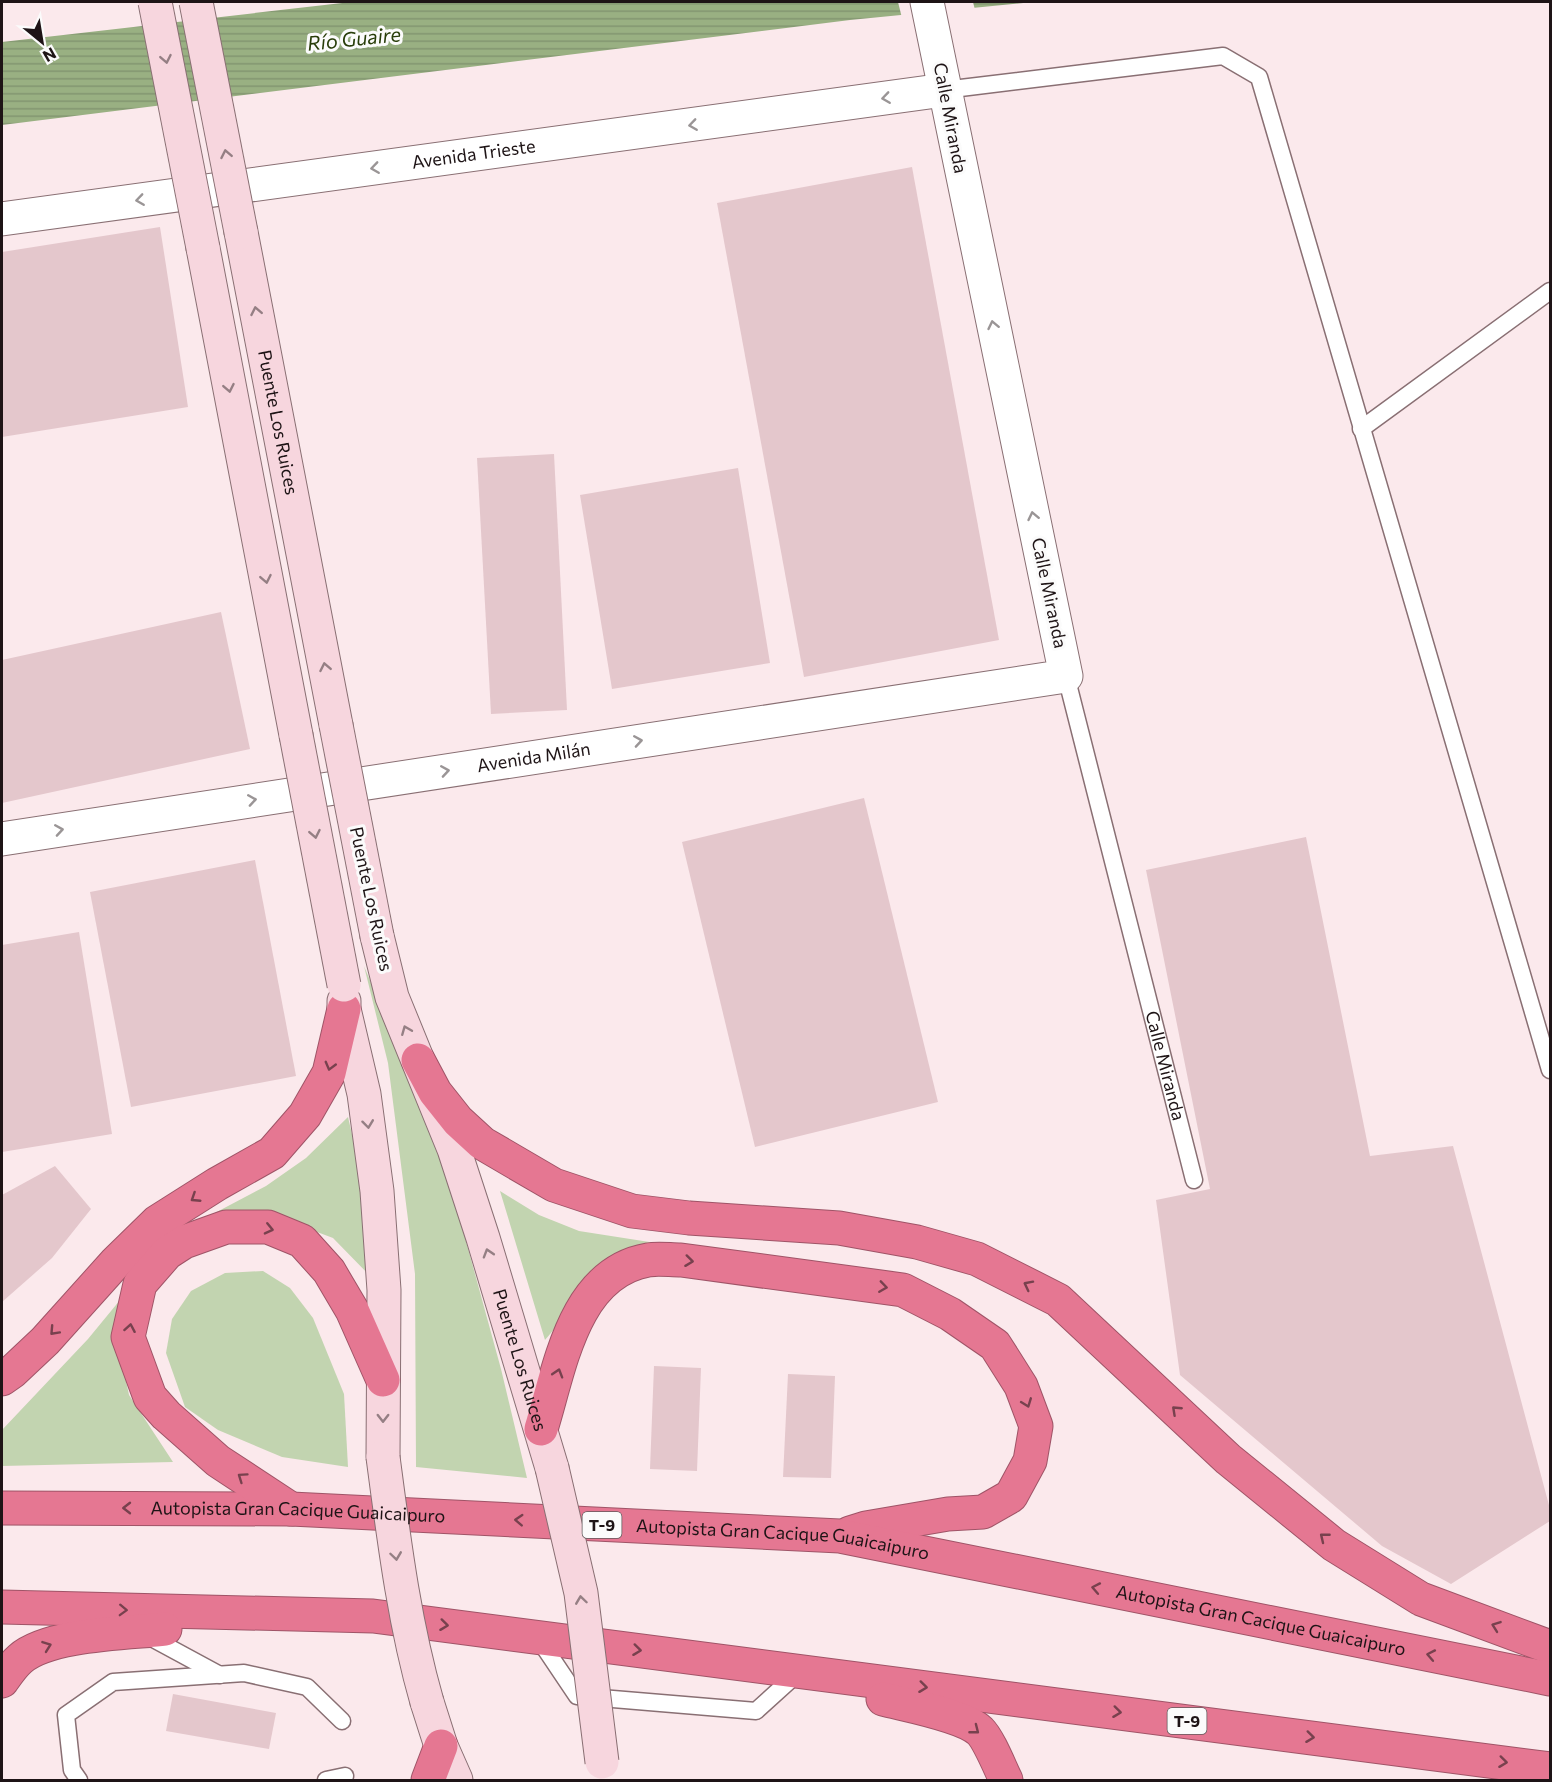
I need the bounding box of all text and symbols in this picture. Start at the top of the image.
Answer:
north arrow [12,12,72,72]
water label: Río Guaire [306,21,402,55]
text: N [40,44,60,67]
one-way arrow [159,54,172,64]
street label: Calle Miranda [929,61,972,175]
one-way arrow [882,92,891,104]
one-way arrow [689,118,698,130]
street label: Avenida Trieste [410,134,537,173]
one-way arrow [220,149,233,159]
one-way arrow [371,161,380,174]
one-way arrow [136,194,145,206]
one-way arrow [250,306,263,316]
one-way arrow [987,320,1000,330]
street label: Puente Los Ruices [254,348,303,497]
one-way arrow [222,383,235,393]
one-way arrow [1027,511,1040,521]
street label: Calle Miranda [1028,536,1072,650]
one-way arrow [259,574,272,584]
one-way arrow [319,663,332,673]
one-way arrow [633,736,642,748]
street label: Avenida Milán [475,737,592,776]
one-way arrow [439,765,449,778]
one-way arrow [247,795,257,807]
one-way arrow [55,824,64,836]
street label: Puente Los Ruices [346,825,398,973]
one-way arrow [308,829,321,839]
street label: Calle Miranda [1141,1008,1190,1123]
one-way arrow [401,1026,413,1037]
one-way arrow [325,1061,338,1071]
one-way arrow [361,1120,374,1129]
one-way arrow [191,1190,201,1202]
one-way arrow [264,1222,274,1235]
one-way arrow [483,1248,495,1259]
one-way arrow [685,1255,694,1267]
one-way arrow [878,1280,887,1292]
one-way arrow [1023,1280,1034,1292]
street label: Puente Los Ruices [489,1286,552,1433]
one-way arrow [123,1323,136,1333]
one-way arrow [50,1324,61,1335]
one-way arrow [551,1368,563,1379]
one-way arrow [1020,1397,1032,1408]
one-way arrow [1172,1406,1183,1417]
one-way arrow [377,1414,389,1423]
one-way arrow [237,1473,248,1484]
street label: Autopista Gran Cacique Guaicaipuro [150,1497,446,1527]
one-way arrow [123,1502,132,1514]
road number: T-9 [582,1512,622,1538]
one-way arrow [515,1514,524,1527]
street label: Autopista Gran Cacique Guaicaipuro [636,1514,931,1564]
one-way arrow [1320,1533,1331,1544]
one-way arrow [389,1552,401,1561]
street label: Autopista Gran Cacique Guaicaipuro [1114,1580,1408,1660]
one-way arrow [1091,1582,1101,1595]
one-way arrow [576,1596,588,1605]
one-way arrow [118,1604,127,1616]
one-way arrow [439,1618,448,1631]
one-way arrow [1491,1620,1502,1633]
one-way arrow [41,1641,51,1653]
one-way arrow [632,1643,642,1655]
one-way arrow [1427,1649,1437,1662]
one-way arrow [919,1680,928,1692]
one-way arrow [1112,1705,1121,1717]
road number: T-9 [1168,1708,1206,1734]
one-way arrow [968,1723,979,1734]
one-way arrow [1305,1730,1315,1743]
one-way arrow [1499,1756,1508,1768]

